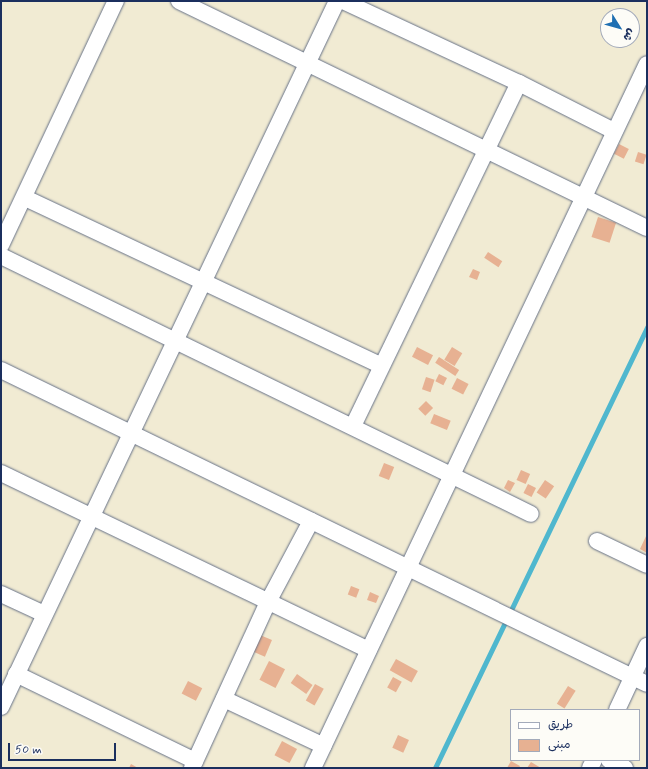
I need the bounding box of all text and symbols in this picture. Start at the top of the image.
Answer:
north arrow [600,8,640,48]
text: ش [620,26,638,44]
legend [510,709,640,761]
text: طريق [548,717,573,733]
scale bar [10,735,118,761]
text: مبنى [548,737,571,753]
text: 50 m [15,742,42,758]

